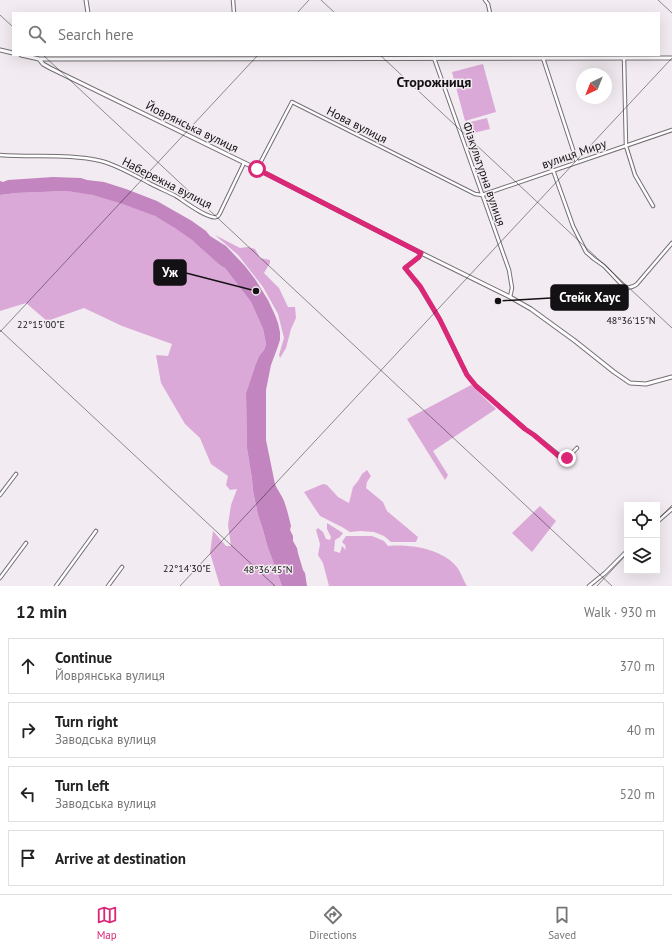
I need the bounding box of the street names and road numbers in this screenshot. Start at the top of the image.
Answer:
street label: Йоврянська вулиця [143,98,241,156]
street label: Нова вулиця [324,103,390,146]
street label: Фізкультурна вулиця [460,120,509,228]
street label: вулиця Миру [539,135,609,172]
street label: Набережна вулиця [120,153,215,212]

